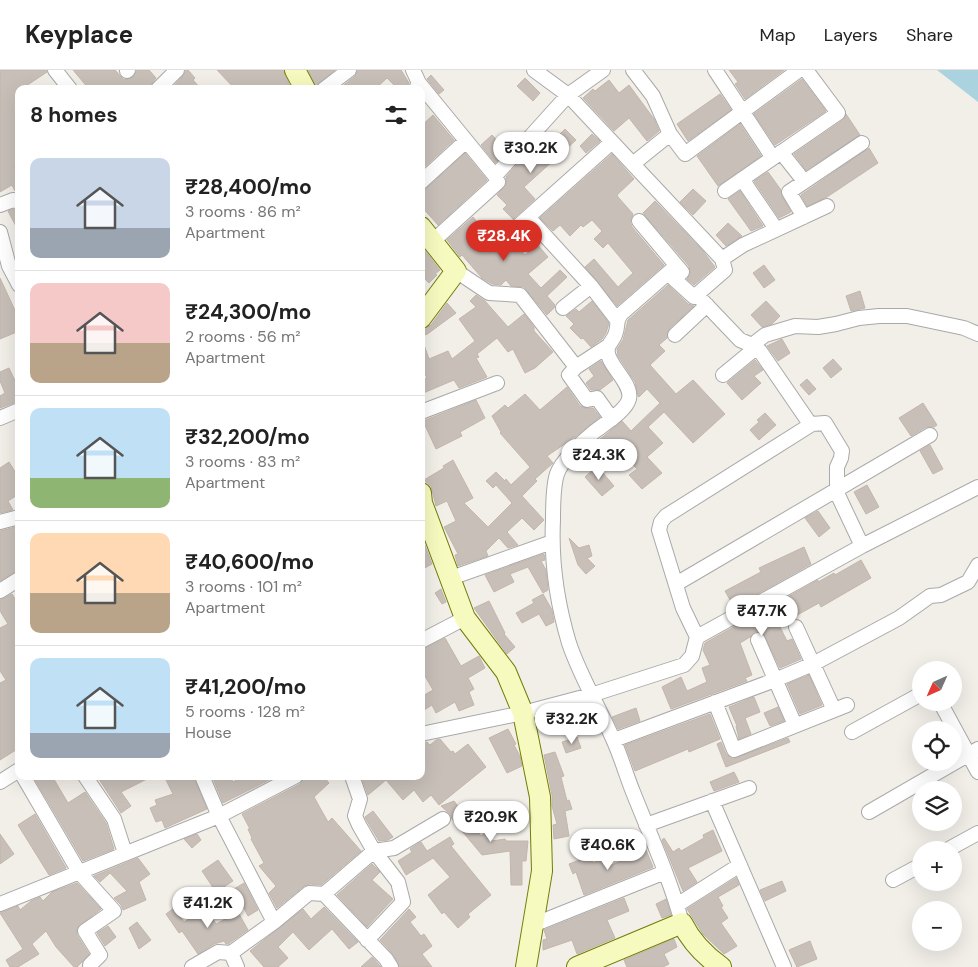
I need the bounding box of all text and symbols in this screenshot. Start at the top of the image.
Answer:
text: Keyplace [25,19,133,50]
text: Map [760,23,796,47]
text: Layers [824,23,878,47]
text: Share [906,23,953,47]
text: 8 homes [30,101,118,129]
icon: filters [382,101,410,129]
pin: ₹30.2K [490,132,572,174]
text: ₹30.2K [504,137,558,158]
text: ₹28,400/mo [185,173,312,201]
icon: home [70,178,130,238]
text: 3 rooms · 86 m² [185,201,301,222]
pin: ₹28.4K [463,220,545,262]
text: Apartment [185,222,265,243]
text: ₹28.4K [477,225,531,246]
text: ₹24,300/mo [185,298,311,326]
icon: home [70,303,130,363]
text: 2 rooms · 56 m² [185,326,301,347]
text: Apartment [185,347,265,368]
text: ₹32,200/mo [185,423,310,451]
icon: home [70,428,130,488]
pin: ₹24.3K [558,438,640,481]
text: ₹24.3K [572,444,626,465]
text: 3 rooms · 83 m² [185,451,300,472]
text: Apartment [185,472,265,493]
text: ₹40,600/mo [185,548,314,576]
icon: home [70,553,130,613]
text: 3 rooms · 101 m² [185,576,302,597]
pin: ₹47.7K [721,594,803,637]
text: Apartment [185,597,265,618]
text: ₹47.7K [737,600,787,621]
north arrow [912,661,962,711]
map controls [912,661,962,951]
text: ₹41,200/mo [185,673,306,701]
icon: home [70,678,130,738]
text: 5 rooms · 128 m² [185,701,305,722]
pin: ₹32.2K [531,702,613,745]
text: ₹32.2K [546,708,598,729]
button: locate [912,721,962,771]
text: House [185,722,232,743]
button: layers [912,781,962,831]
pin: ₹20.9K [450,800,532,843]
text: ₹20.9K [464,806,518,827]
pin: ₹40.6K [567,828,649,871]
text: ₹40.6K [580,834,636,855]
button: + [912,841,962,891]
pin: ₹41.2K [167,886,249,929]
text: ₹41.2K [183,892,233,913]
button: − [912,901,962,951]

